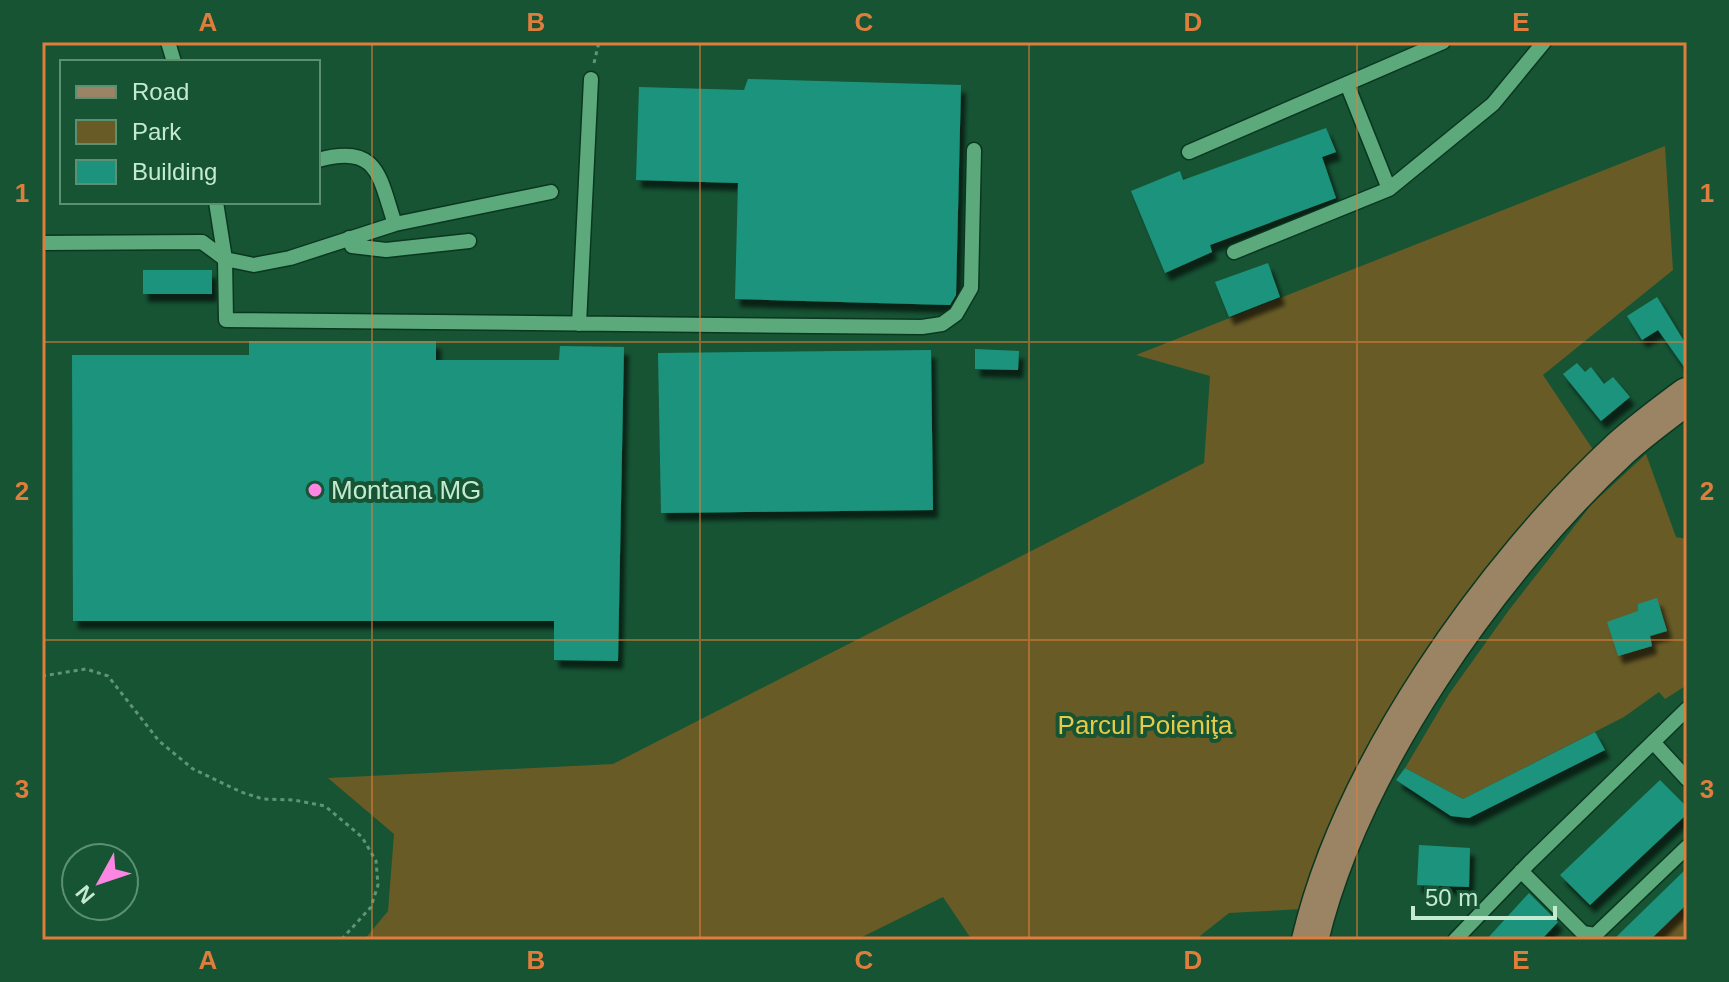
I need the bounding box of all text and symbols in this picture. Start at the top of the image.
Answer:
text: A [199,7,218,37]
text: B [527,7,545,37]
text: C [855,7,874,37]
text: D [1184,7,1202,37]
text: E [1512,7,1530,37]
legend [60,60,320,204]
text: Road [132,78,189,105]
text: Park [132,118,182,145]
text: Building [132,158,217,185]
text: 1 [15,178,29,208]
text: 1 [1700,178,1714,208]
place label: Montana MG [331,475,481,505]
text: 2 [15,476,29,506]
text: 2 [1700,476,1714,506]
marker: Montana MG [306,481,324,499]
park label: Parcul Poieniţa [1058,710,1233,740]
text: 3 [15,774,29,804]
text: 3 [1700,774,1714,804]
north arrow [60,842,140,922]
scale bar [1413,870,1555,920]
text: N [70,880,100,909]
text: 50 m [1425,884,1478,911]
text: A [199,945,218,975]
text: B [527,945,545,975]
text: C [855,945,874,975]
text: D [1184,945,1202,975]
text: E [1512,945,1530,975]

